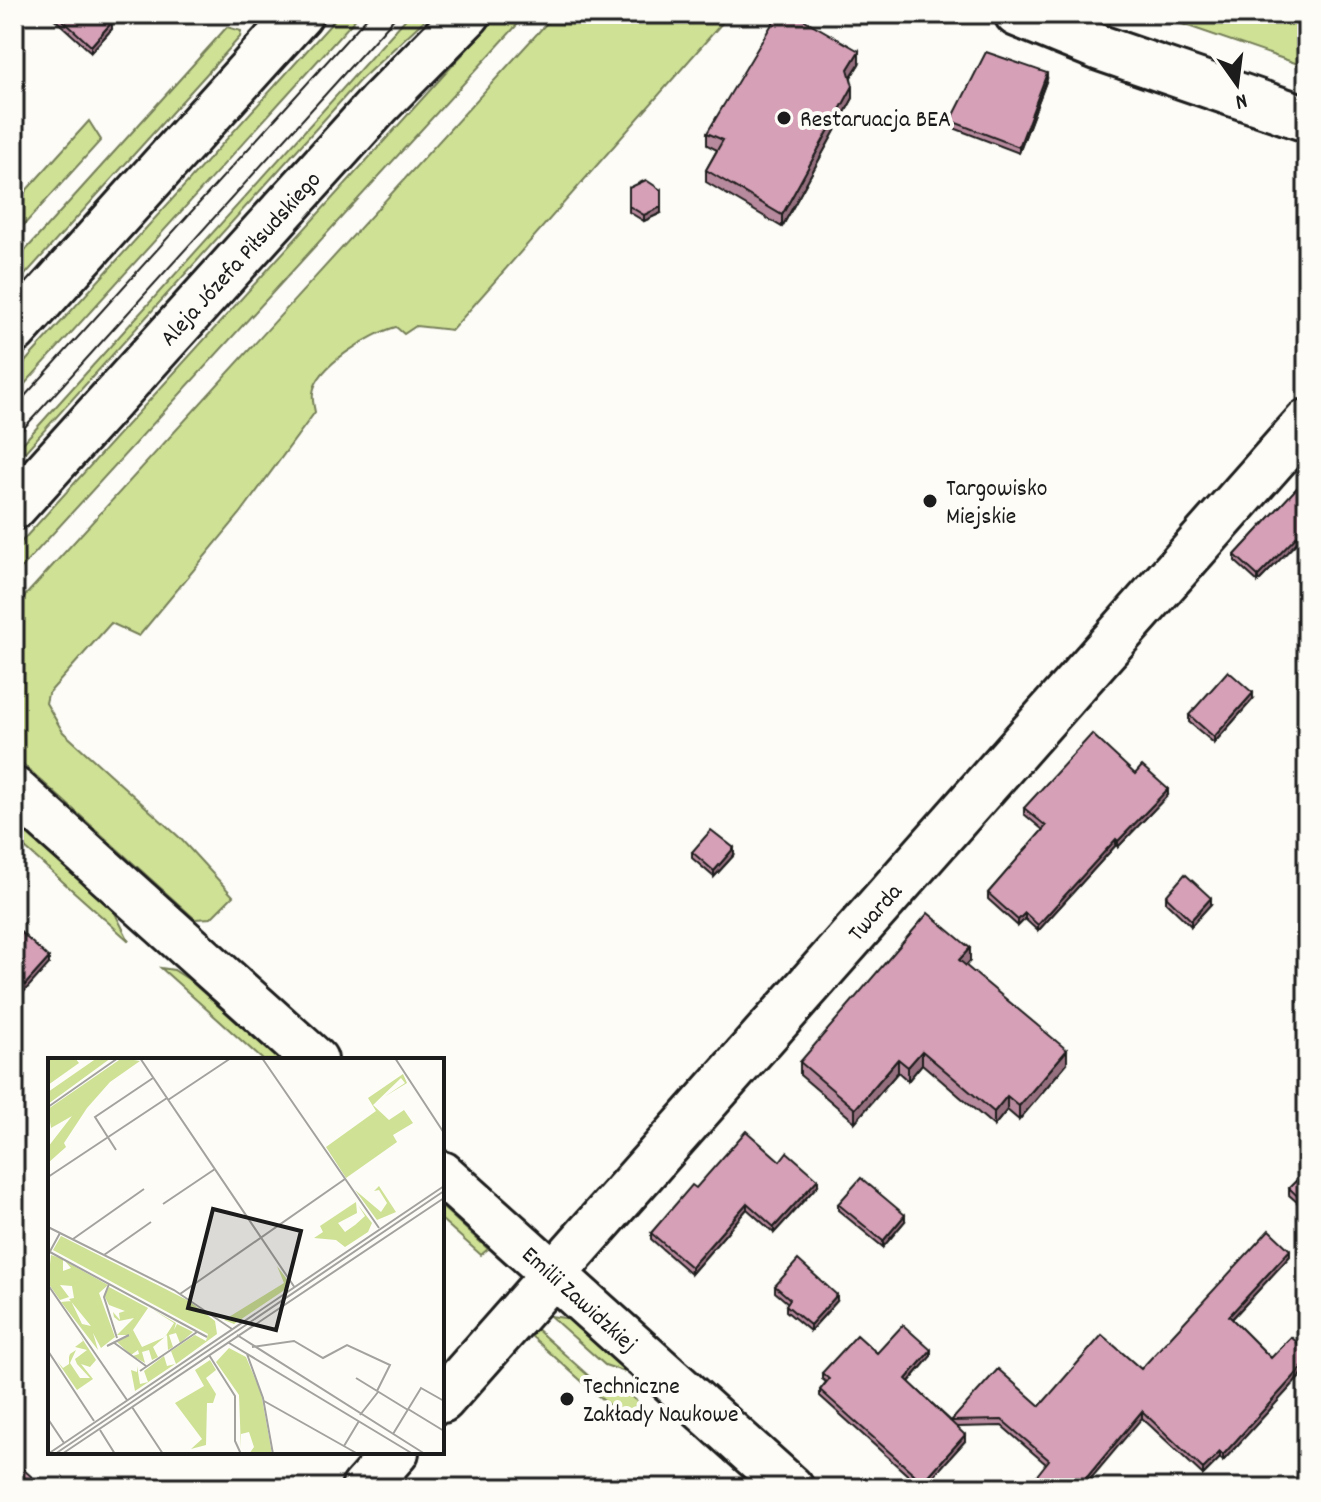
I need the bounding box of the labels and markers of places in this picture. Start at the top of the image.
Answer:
place label: Restaruacja BEA [800,104,951,138]
marker: Restaruacja BEA [775,109,793,127]
place label: Targowisko Miejskie [946,473,1047,535]
marker: Targowisko Miejskie [921,492,939,510]
place label: Techniczne Zakłady Naukowe [583,1371,738,1433]
marker: Techniczne Zakłady Naukowe [558,1390,576,1408]

